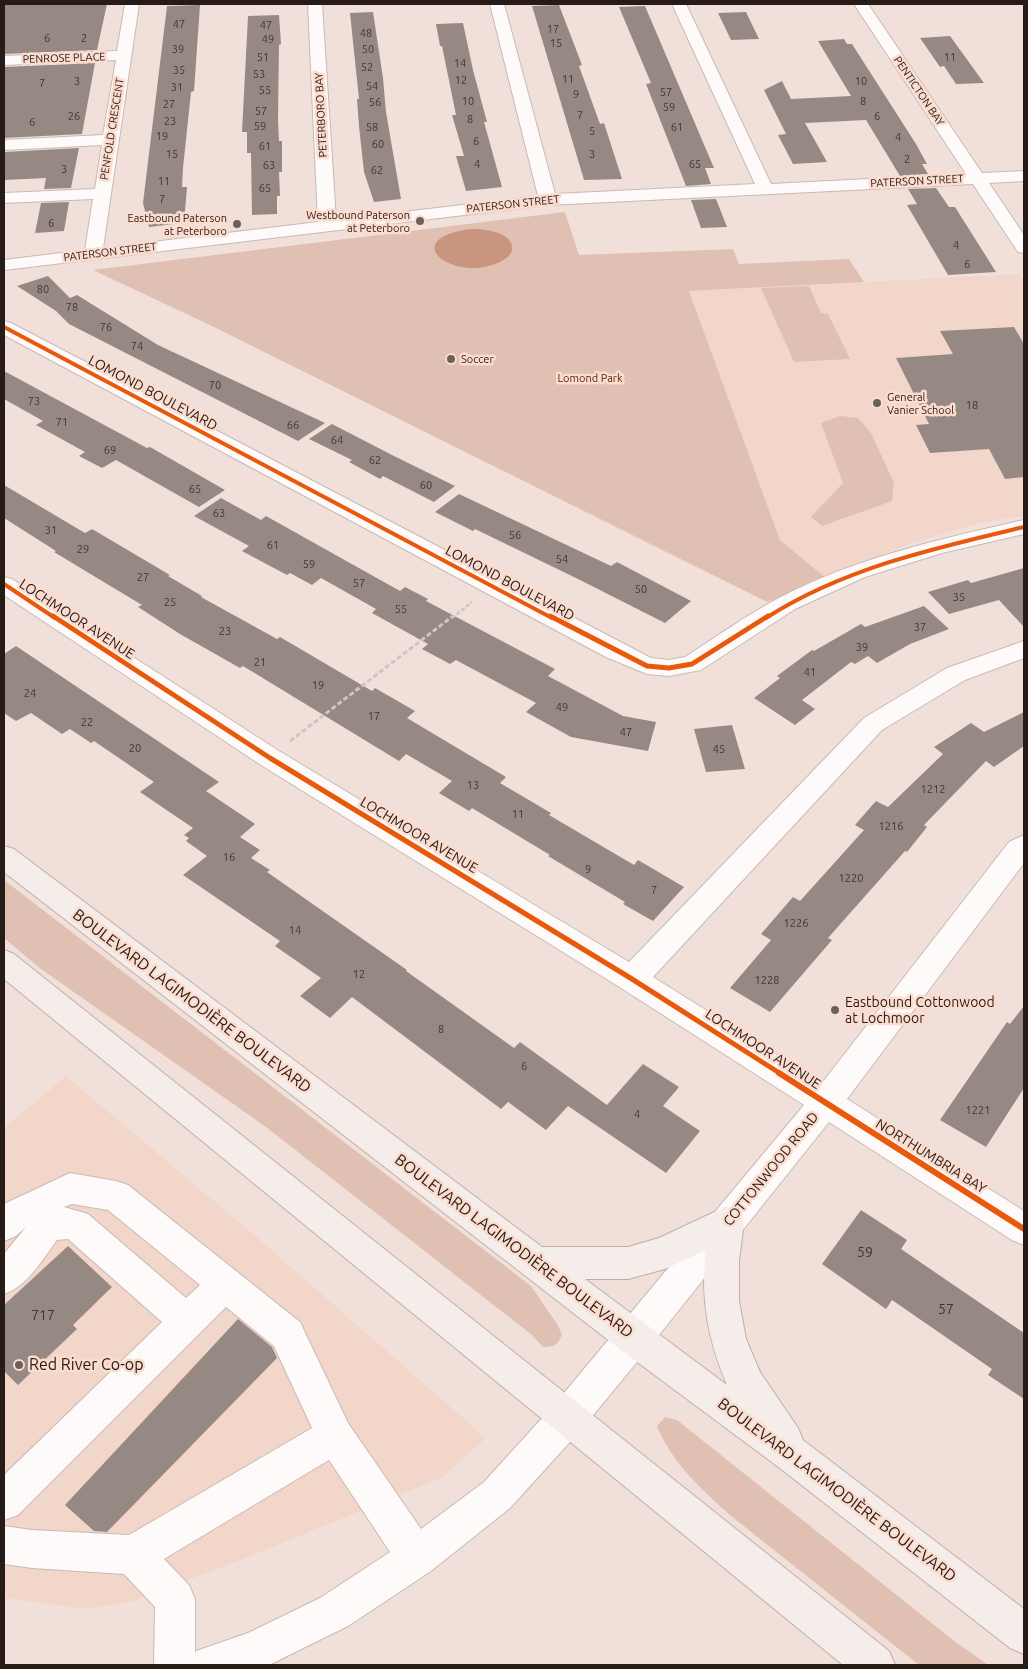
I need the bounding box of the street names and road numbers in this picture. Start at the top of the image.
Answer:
street label: PENROSE PLACE [22,50,106,66]
street label: PENTICTON BAY [891,54,947,128]
street label: PETERBORO BAY [312,72,330,158]
street label: PENFOLD CRESCENT [97,77,127,181]
street label: PATERSON STREET [870,172,964,190]
street label: PATERSON STREET [466,193,560,215]
street label: PATERSON STREET [63,240,157,264]
street label: LOMOND BOULEVARD [86,352,220,434]
street label: LOMOND BOULEVARD [443,542,577,624]
street label: LOCHMOOR AVENUE [16,575,138,663]
street label: LOCHMOOR AVENUE [357,793,481,877]
street label: BOULEVARD LAGIMODIÈRE BOULEVARD [69,905,315,1097]
street label: LOCHMOOR AVENUE [702,1005,824,1093]
street label: COTTONWOOD ROAD [720,1109,822,1229]
street label: NORTHUMBRIA BAY [873,1115,989,1197]
street label: BOULEVARD LAGIMODIÈRE BOULEVARD [391,1150,637,1342]
street label: BOULEVARD LAGIMODIÈRE BOULEVARD [714,1394,960,1586]

